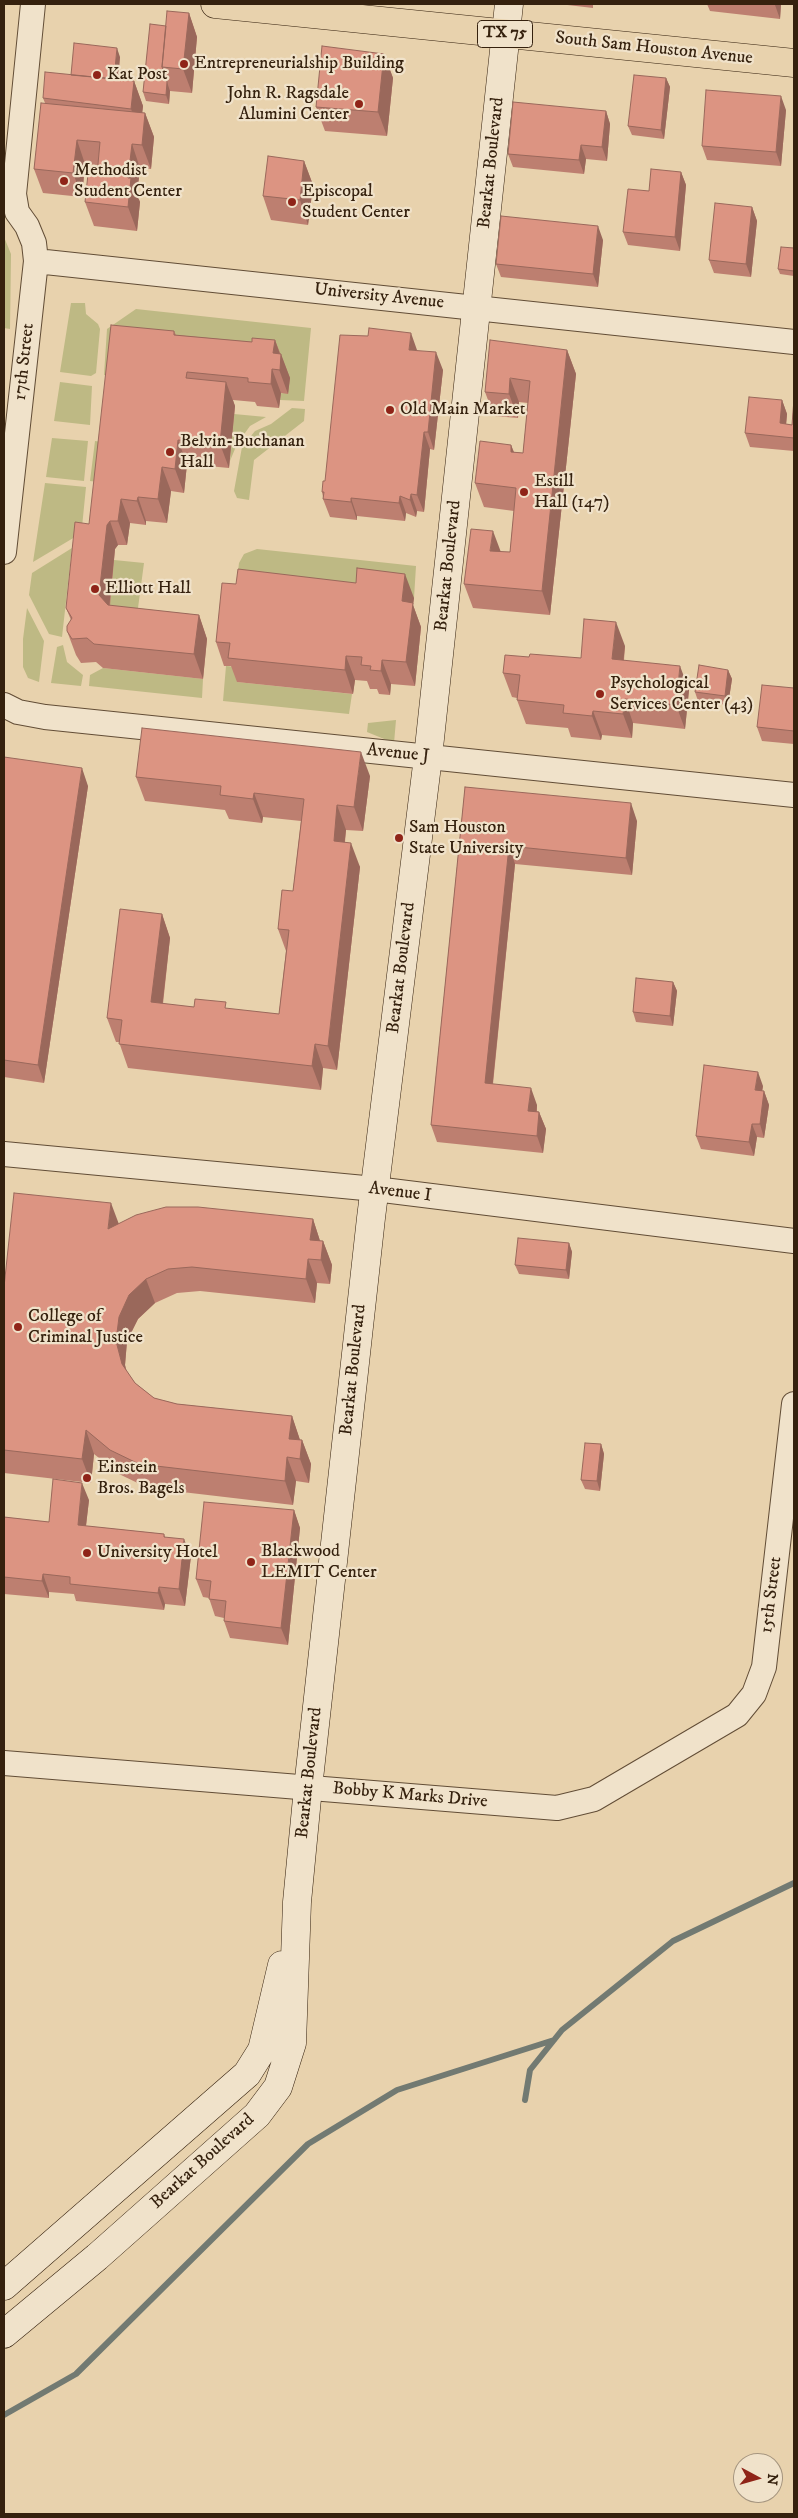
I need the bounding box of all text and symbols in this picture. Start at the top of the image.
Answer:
road number: TX 75 [478,20,532,48]
street label: South Sam Houston Avenue [554,28,754,70]
place label: Entrepreneurialship Building [194,53,404,75]
marker: Entrepreneurialship Building [178,58,190,70]
place label: Kat Post [107,64,168,86]
marker: Kat Post [91,69,103,81]
place label: John R. Ragsdale Alumini Center [227,83,349,126]
street label: Bearkat Boulevard [474,96,510,230]
marker: John R. Ragsdale Alumini Center [353,98,365,110]
place label: Methodist Student Center [74,160,182,202]
marker: Methodist Student Center [58,175,70,187]
place label: Episcopal Student Center [302,181,410,223]
marker: Episcopal Student Center [286,196,298,208]
street label: University Avenue [313,279,445,315]
street label: 17th Street [10,322,40,402]
place label: Old Main Market [400,399,526,421]
marker: Old Main Market [384,404,396,416]
place label: Belvin-Buchanan Hall [180,431,305,474]
marker: Belvin-Buchanan Hall [164,446,176,458]
place label: Estill Hall (147) [534,471,609,514]
marker: Estill Hall (147) [518,486,530,498]
street label: Bearkat Boulevard [431,499,467,633]
place label: Elliott Hall [105,578,191,600]
marker: Elliott Hall [89,583,101,595]
place label: Psychological Services Center (43) [610,673,753,716]
marker: Psychological Services Center (43) [594,688,606,700]
street label: Avenue J [366,740,430,768]
place label: Sam Houston State University [409,817,523,860]
marker: Sam Houston State University [393,832,405,844]
street label: Bearkat Boulevard [383,901,421,1035]
street label: Avenue I [367,1178,433,1208]
street label: Bearkat Boulevard [336,1303,372,1437]
place label: College of Criminal Justice [28,1306,143,1348]
marker: College of Criminal Justice [12,1321,24,1333]
place label: Einstein Bros. Bagels [97,1457,185,1500]
marker: Einstein Bros. Bagels [81,1472,93,1484]
place label: Blackwood LEMIT Center [261,1541,377,1584]
place label: University Hotel [97,1542,218,1564]
marker: University Hotel [81,1547,93,1559]
street label: 15th Street [757,1555,787,1635]
marker: Blackwood LEMIT Center [245,1556,257,1568]
street label: Bearkat Boulevard [292,1706,328,1840]
street label: Bobby K Marks Drive [332,1778,488,1814]
street label: Bearkat Boulevard [147,2110,259,2214]
north arrow [733,2453,783,2503]
text: N [762,2473,781,2486]

